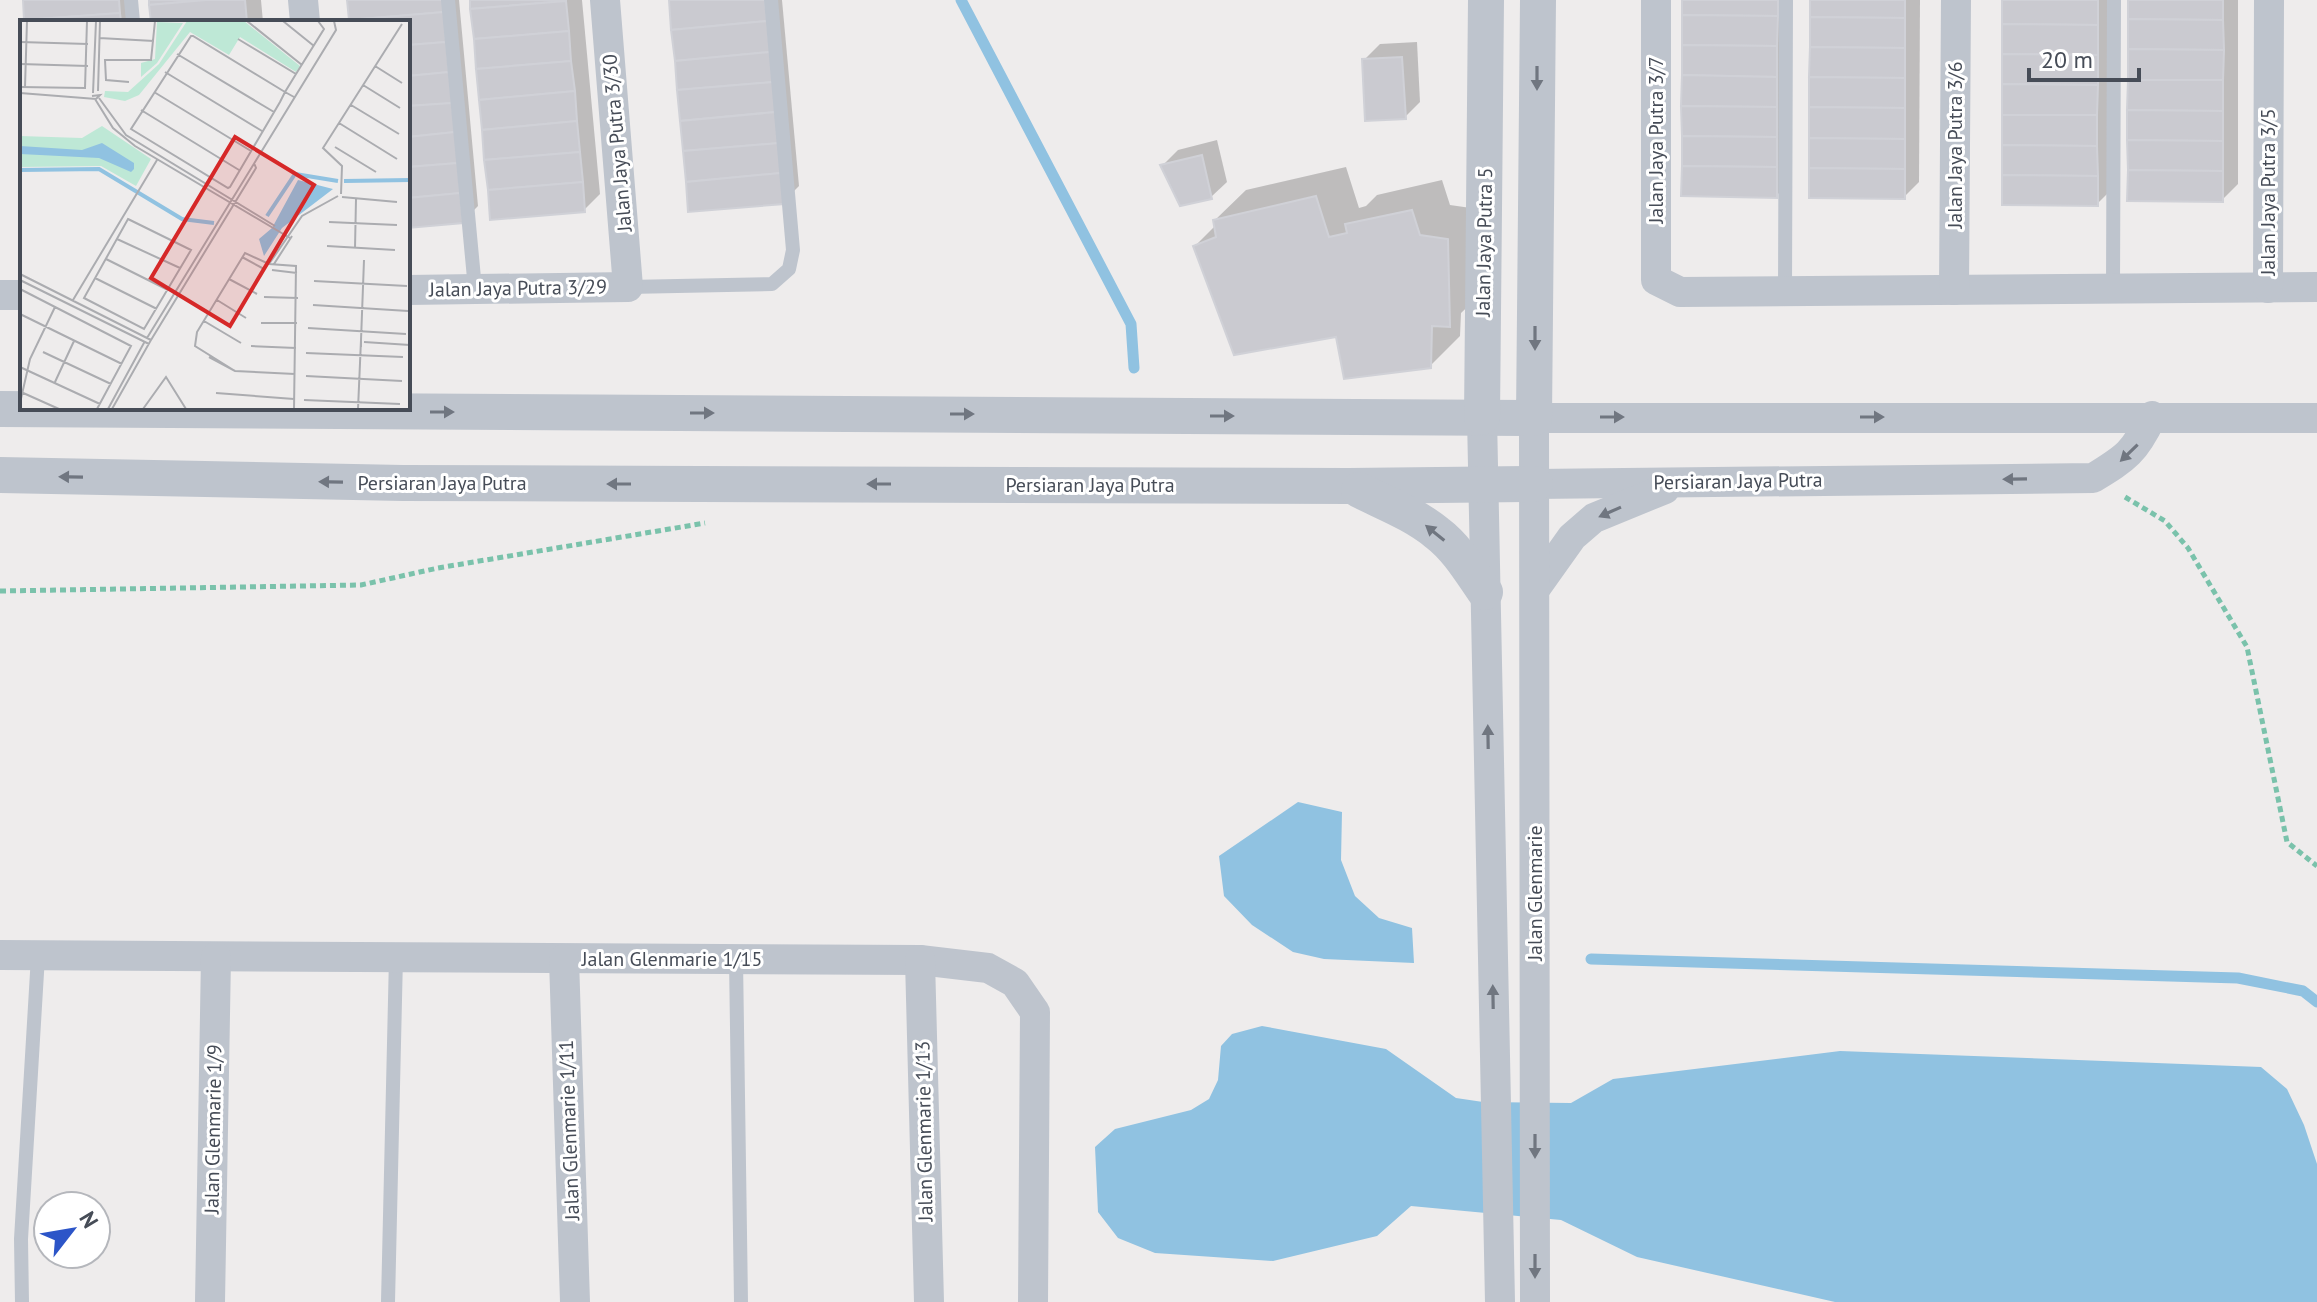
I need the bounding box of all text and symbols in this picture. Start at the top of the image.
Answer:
inset map [20,20,410,410]
scale bar [2029,32,2139,82]
text: 20 m [2041,44,2093,75]
street label: Jalan Jaya Putra 3/30 [596,53,638,234]
street label: Jalan Jaya Putra 3/7 [1643,56,1669,225]
street label: Jalan Jaya Putra 3/6 [1942,61,1968,230]
one-way arrow [1531,66,1543,91]
street label: Jalan Jaya Putra 3/5 [2255,108,2281,277]
street label: Jalan Jaya Putra 5 [1470,167,1498,318]
street label: Jalan Jaya Putra 3/29 [428,273,607,303]
one-way arrow [1529,326,1541,351]
one-way arrow [430,405,455,418]
one-way arrow [690,407,715,419]
one-way arrow [950,408,975,421]
one-way arrow [1210,410,1235,422]
one-way arrow [1600,411,1625,423]
one-way arrow [1860,411,1885,423]
one-way arrow [2120,443,2139,461]
street label: Persiaran Jaya Putra [1653,467,1823,495]
one-way arrow [58,470,83,483]
street label: Persiaran Jaya Putra [357,470,527,496]
street label: Persiaran Jaya Putra [1005,472,1175,498]
one-way arrow [2002,472,2027,485]
one-way arrow [318,476,343,488]
one-way arrow [606,478,631,490]
one-way arrow [866,478,891,490]
one-way arrow [1598,505,1621,518]
one-way arrow [1425,525,1445,542]
one-way arrow [1481,724,1494,749]
street label: Jalan Glenmarie [1522,825,1548,962]
street label: Jalan Glenmarie 1/15 [581,946,762,972]
one-way arrow [1487,984,1500,1009]
street label: Jalan Glenmarie 1/11 [553,1039,585,1222]
street label: Jalan Glenmarie 1/13 [909,1041,939,1222]
street label: Jalan Glenmarie 1/9 [199,1044,227,1215]
one-way arrow [1529,1134,1541,1159]
north arrow [32,1190,112,1270]
text: N [73,1206,105,1233]
one-way arrow [1529,1254,1541,1279]

